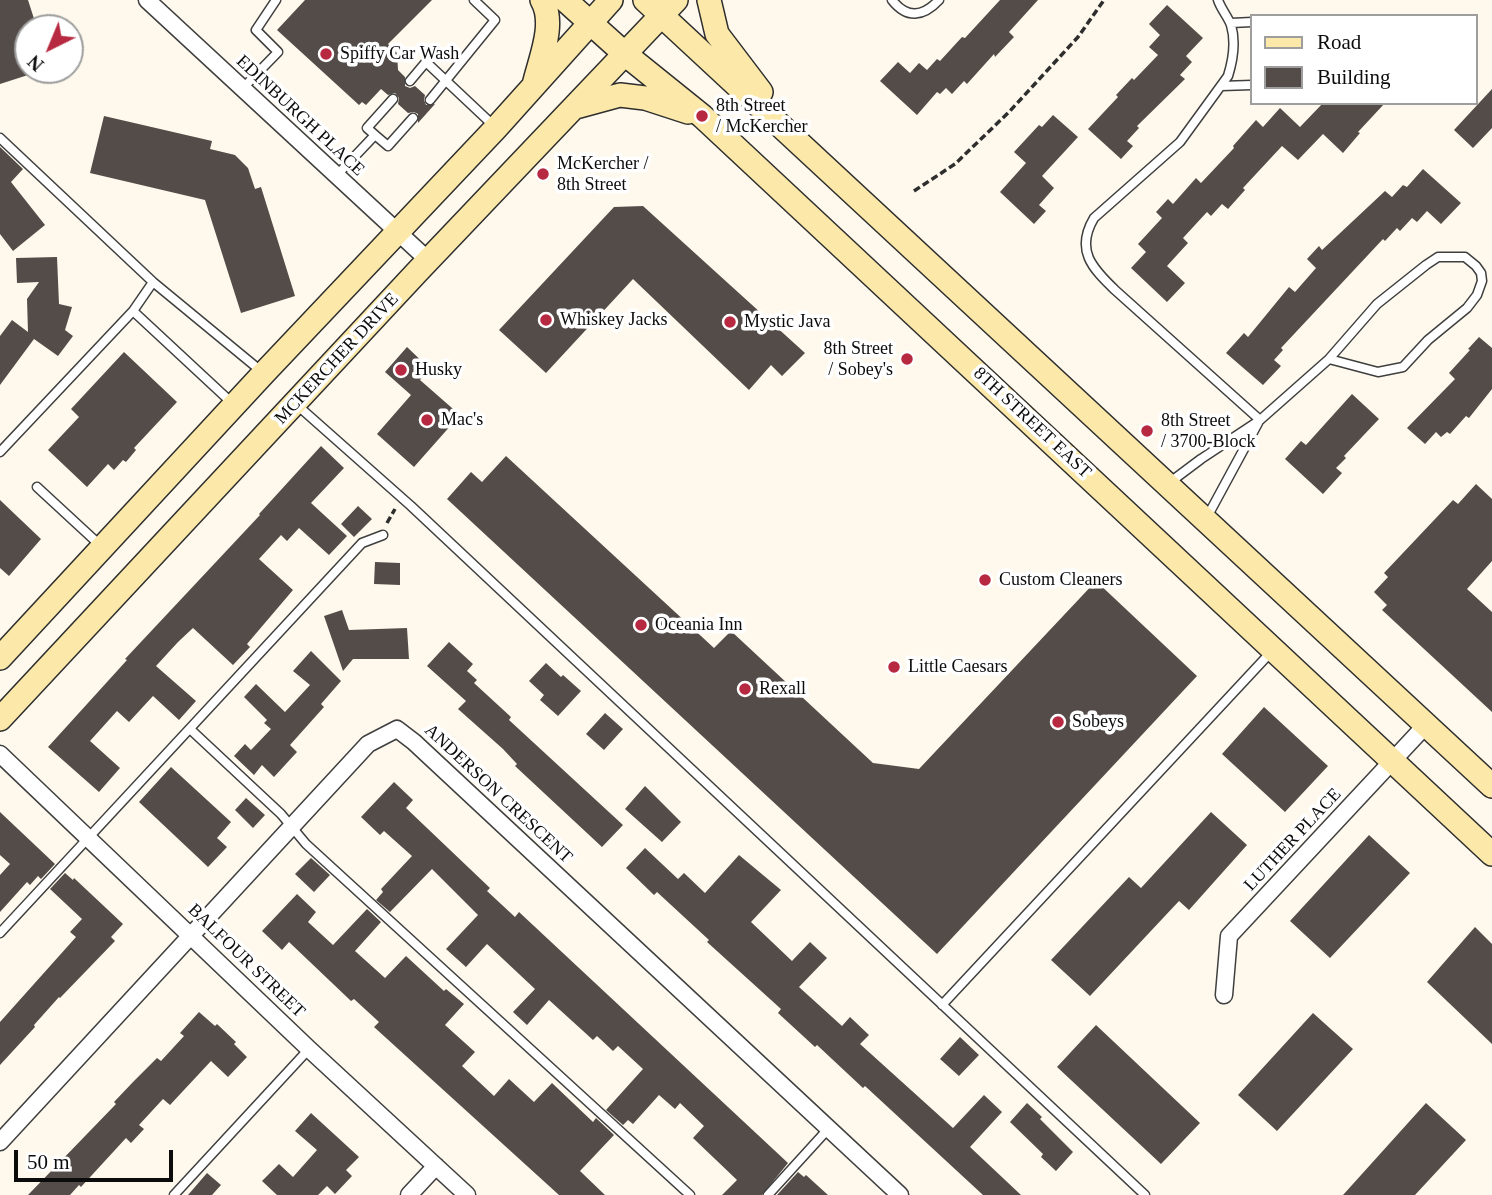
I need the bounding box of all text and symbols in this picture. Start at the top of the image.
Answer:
north arrow [14,14,84,84]
legend [1250,14,1478,105]
text: Road [1317,30,1361,54]
place label: Spiffy Car Wash [340,43,459,65]
marker: Spiffy Car Wash [318,46,334,62]
text: N [24,51,48,76]
street label: EDINBURGH PLACE [231,51,369,181]
text: Building [1317,65,1391,89]
place label: 8th Street / McKercher [716,95,807,138]
marker: 8th Street / McKercher [694,108,710,124]
place label: McKercher / 8th Street [557,153,648,196]
marker: McKercher / 8th Street [535,166,551,182]
street label: MCKERCHER DRIVE [271,289,403,429]
place label: Whiskey Jacks [560,309,667,331]
place label: Mystic Java [744,311,830,333]
marker: Whiskey Jacks [538,312,554,328]
marker: Mystic Java [722,314,738,330]
place label: 8th Street / Sobey's [824,338,893,380]
marker: 8th Street / Sobey's [899,351,915,367]
place label: Husky [415,359,462,381]
marker: Husky [393,362,409,378]
street label: 8TH STREET EAST [969,363,1095,483]
place label: Mac's [441,409,483,431]
place label: 8th Street / 3700-Block [1161,410,1255,452]
marker: Mac's [419,412,435,428]
marker: 8th Street / 3700-Block [1139,423,1155,439]
place label: Custom Cleaners [999,569,1122,591]
marker: Custom Cleaners [977,572,993,588]
place label: Oceania Inn [655,614,742,636]
marker: Oceania Inn [633,617,649,633]
place label: Little Caesars [908,656,1007,678]
marker: Little Caesars [886,659,902,675]
place label: Rexall [759,678,806,700]
marker: Rexall [737,681,753,697]
place label: Sobeys [1072,711,1124,733]
marker: Sobeys [1050,714,1066,730]
street label: ANDERSON CRESCENT [420,720,576,868]
street label: LUTHER PLACE [1240,784,1346,896]
street label: BALFOUR STREET [183,900,309,1022]
scale bar [18,1136,177,1180]
text: 50 m [27,1150,70,1174]

